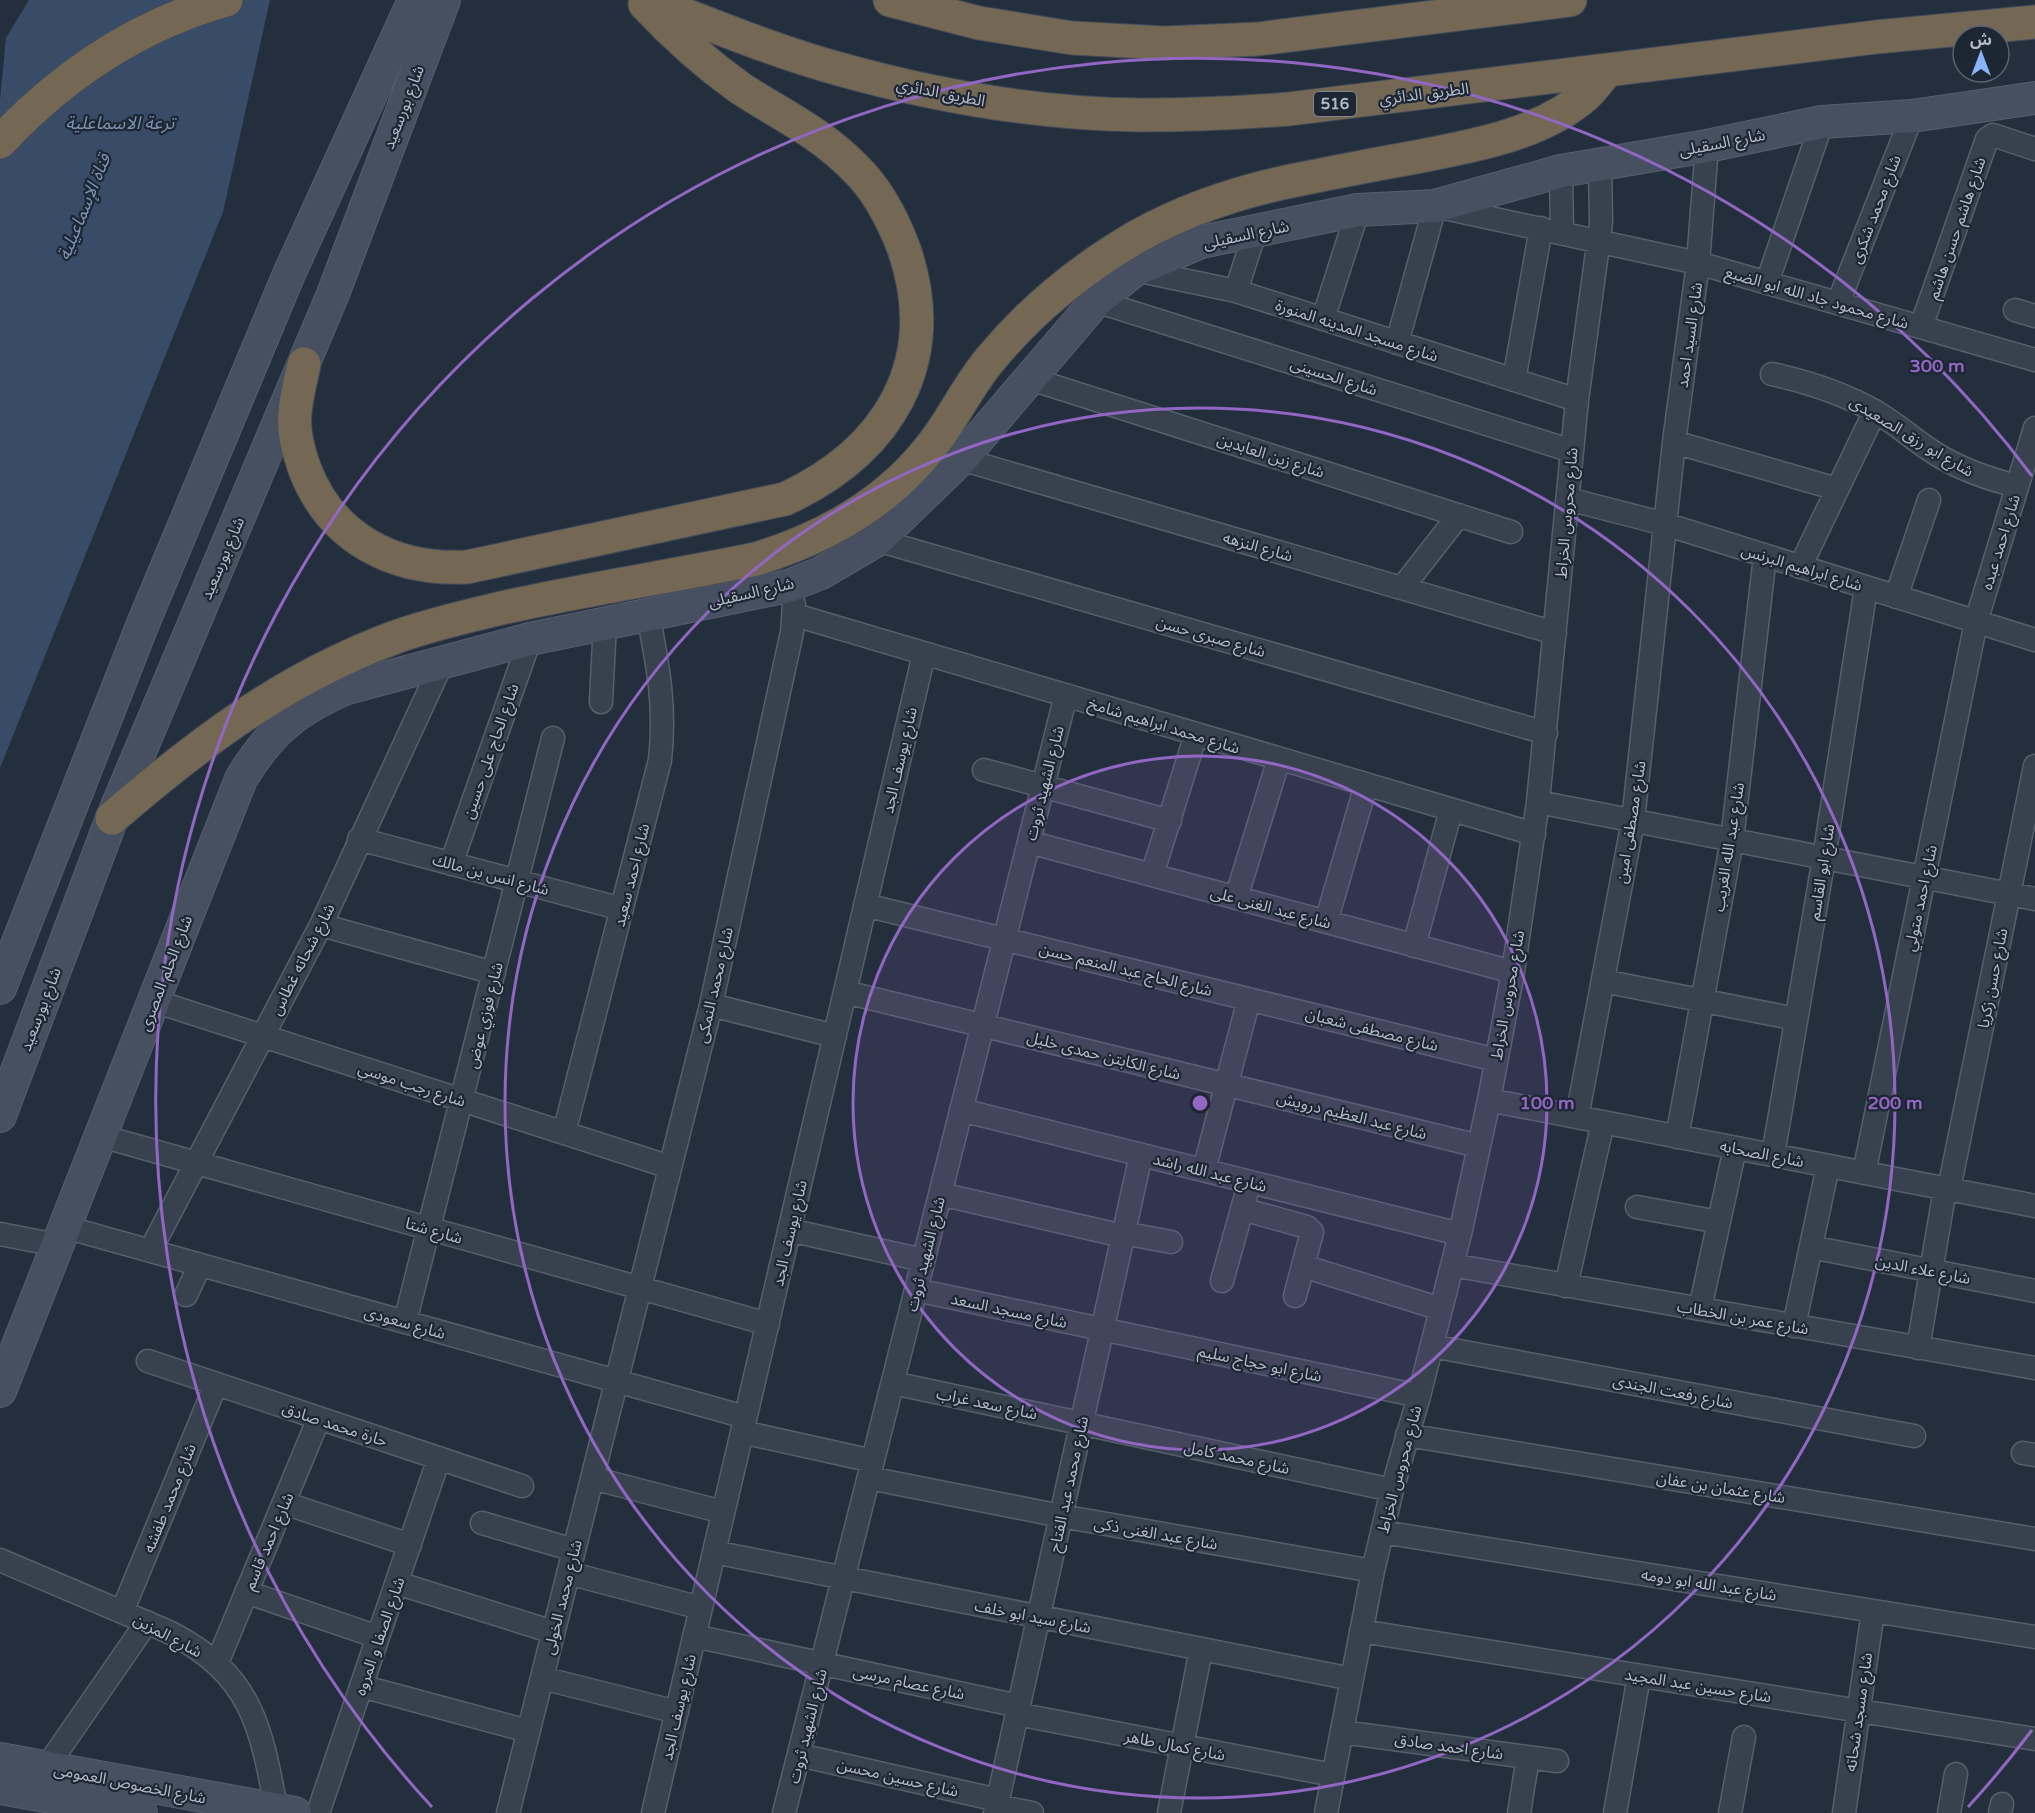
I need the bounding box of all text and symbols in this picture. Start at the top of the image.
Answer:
north arrow [1951,24,2011,84]
text: ش [1970,30,1992,50]
street label: شارع بورسعيد [379,63,431,153]
street label: الطريق الدائري [894,75,987,113]
street label: الطريق الدائري [1378,79,1470,111]
road number: 516 [1314,92,1356,116]
water label: ترعة الاسماعلية [66,112,177,134]
street label: شارع السقيلى [1677,125,1767,163]
water label: قناة الإسماعيلية [53,149,117,264]
street label: شارع محمد شكرى [1846,152,1908,267]
street label: شارع هاشم حسن هاشم [1923,155,1993,303]
street label: شارع السقيلى [1201,216,1291,256]
street label: شارع محمود جاد الله ابو الضبع [1722,262,1911,336]
street label: شارع السيد احمد [1673,281,1709,390]
street label: شارع مسجد المدينه المنورة [1272,295,1441,369]
street label: شارع الحسينى [1287,353,1380,402]
text: 300 m [1909,355,1965,377]
street label: شارع ابو رزق الصعيدى [1845,392,1977,483]
street label: شارع زين العابدين [1214,429,1327,485]
street label: شارع محروس الخراط [1551,447,1585,580]
street label: شارع احمد عبده [1977,492,2027,593]
street label: شارع بورسعيد [197,514,251,604]
street label: شارع النزهه [1220,527,1295,568]
street label: شارع ابراهيم البرنس [1738,540,1865,598]
street label: شارع السقيلى [706,573,796,614]
street label: شارع صبرى حسن [1153,612,1268,664]
street label: شارع الحاج على حسين [458,681,525,822]
street label: شارع محمد ابراهيم شامخ [1085,693,1242,761]
street label: شارع يوسف الجد [878,705,924,816]
street label: شارع الشهيد ثروت [1021,724,1071,843]
street label: شارع مصطفى امين [1611,759,1653,885]
street label: شارع عبد الله الغريب [1709,781,1751,914]
street label: شارع احمد سعيد [609,821,656,930]
street label: شارع ابو القاسم [1805,823,1841,922]
street label: شارع احمد متولي [1900,843,1944,954]
street label: شارع انس بن مالك [430,850,551,902]
street label: شارع عبد الغنى على [1208,882,1333,936]
street label: شارع شحاته غطاس [266,900,341,1020]
street label: شارع الحلم المصرى [135,913,199,1035]
street label: شارع محمد النمكى [692,925,740,1046]
street label: شارع حسن زكريا [1973,927,2014,1030]
street label: شارع محروس الخراط [1487,929,1531,1062]
street label: شارع الحاج عبد المنعم حسن [1037,939,1214,1003]
street label: شارع فوزي عوض [462,960,510,1071]
street label: شارع بورسعيد [16,965,68,1055]
street label: شارع مصطفى شعبان [1303,1004,1440,1058]
street label: شارع الكابتن حمدى خليل [1024,1027,1183,1087]
street label: شارع رجب موسي [355,1058,468,1114]
street label: شارع عبد العظيم درويش [1274,1088,1429,1146]
text: 100 m [1519,1092,1575,1114]
text: 200 m [1867,1092,1923,1114]
centre of rings [1190,1093,1210,1113]
street label: شارع الصحابه [1718,1136,1806,1174]
street label: شارع عبد الله راشد [1150,1149,1269,1199]
street label: شارع يوسف الجد [768,1178,814,1289]
street label: شارع الشهيد ثروت [902,1195,952,1314]
street label: شارع شتا [402,1213,465,1251]
street label: شارع علاء الدين [1873,1251,1972,1291]
street label: شارع مسجد السعد [948,1289,1069,1335]
street label: شارع عمر بن الخطاب [1675,1297,1810,1341]
street label: شارع سعودى [361,1302,448,1346]
street label: شارع ابو حجاج سليم [1196,1341,1324,1389]
street label: شارع رفعت الجندى [1611,1371,1735,1415]
street label: شارع سعد غراب [934,1384,1039,1426]
street label: حارة محمد صادق [279,1399,390,1451]
street label: شارع محروس الخراط [1373,1403,1429,1536]
street label: شارع محمد عبد الفتاح [1045,1414,1095,1555]
street label: شارع محمد كامل [1182,1437,1291,1481]
street label: شارع محمد طفشه [139,1441,203,1557]
street label: شارع عثمان بن عفان [1655,1468,1787,1510]
street label: شارع احمد قاسم [239,1490,300,1594]
street label: شارع عبد الغنى ذكى [1092,1513,1219,1557]
street label: شارع محمد الخولى [539,1538,589,1657]
street label: شارع عبد الله ابو دومه [1639,1564,1778,1608]
street label: شارع الصفا و المروه [350,1575,411,1699]
street label: شارع سيد ابو خلف [973,1596,1093,1640]
street label: شارع المزين [129,1609,205,1664]
street label: شارع مسجد شحاته [1841,1651,1879,1773]
street label: شارع يوسف الجد [657,1652,703,1763]
street label: شارع عصام مرسى [851,1661,966,1707]
street label: شارع حسين عبد المجيد [1623,1665,1773,1709]
street label: شارع الشهيد ثروت [784,1667,834,1786]
street label: شارع كمال طاهر [1121,1726,1227,1768]
street label: شارع احمد صادق [1393,1729,1505,1767]
street label: شارع حسين محسن [835,1754,960,1804]
street label: شارع الخصوص العمومى [52,1759,208,1811]

